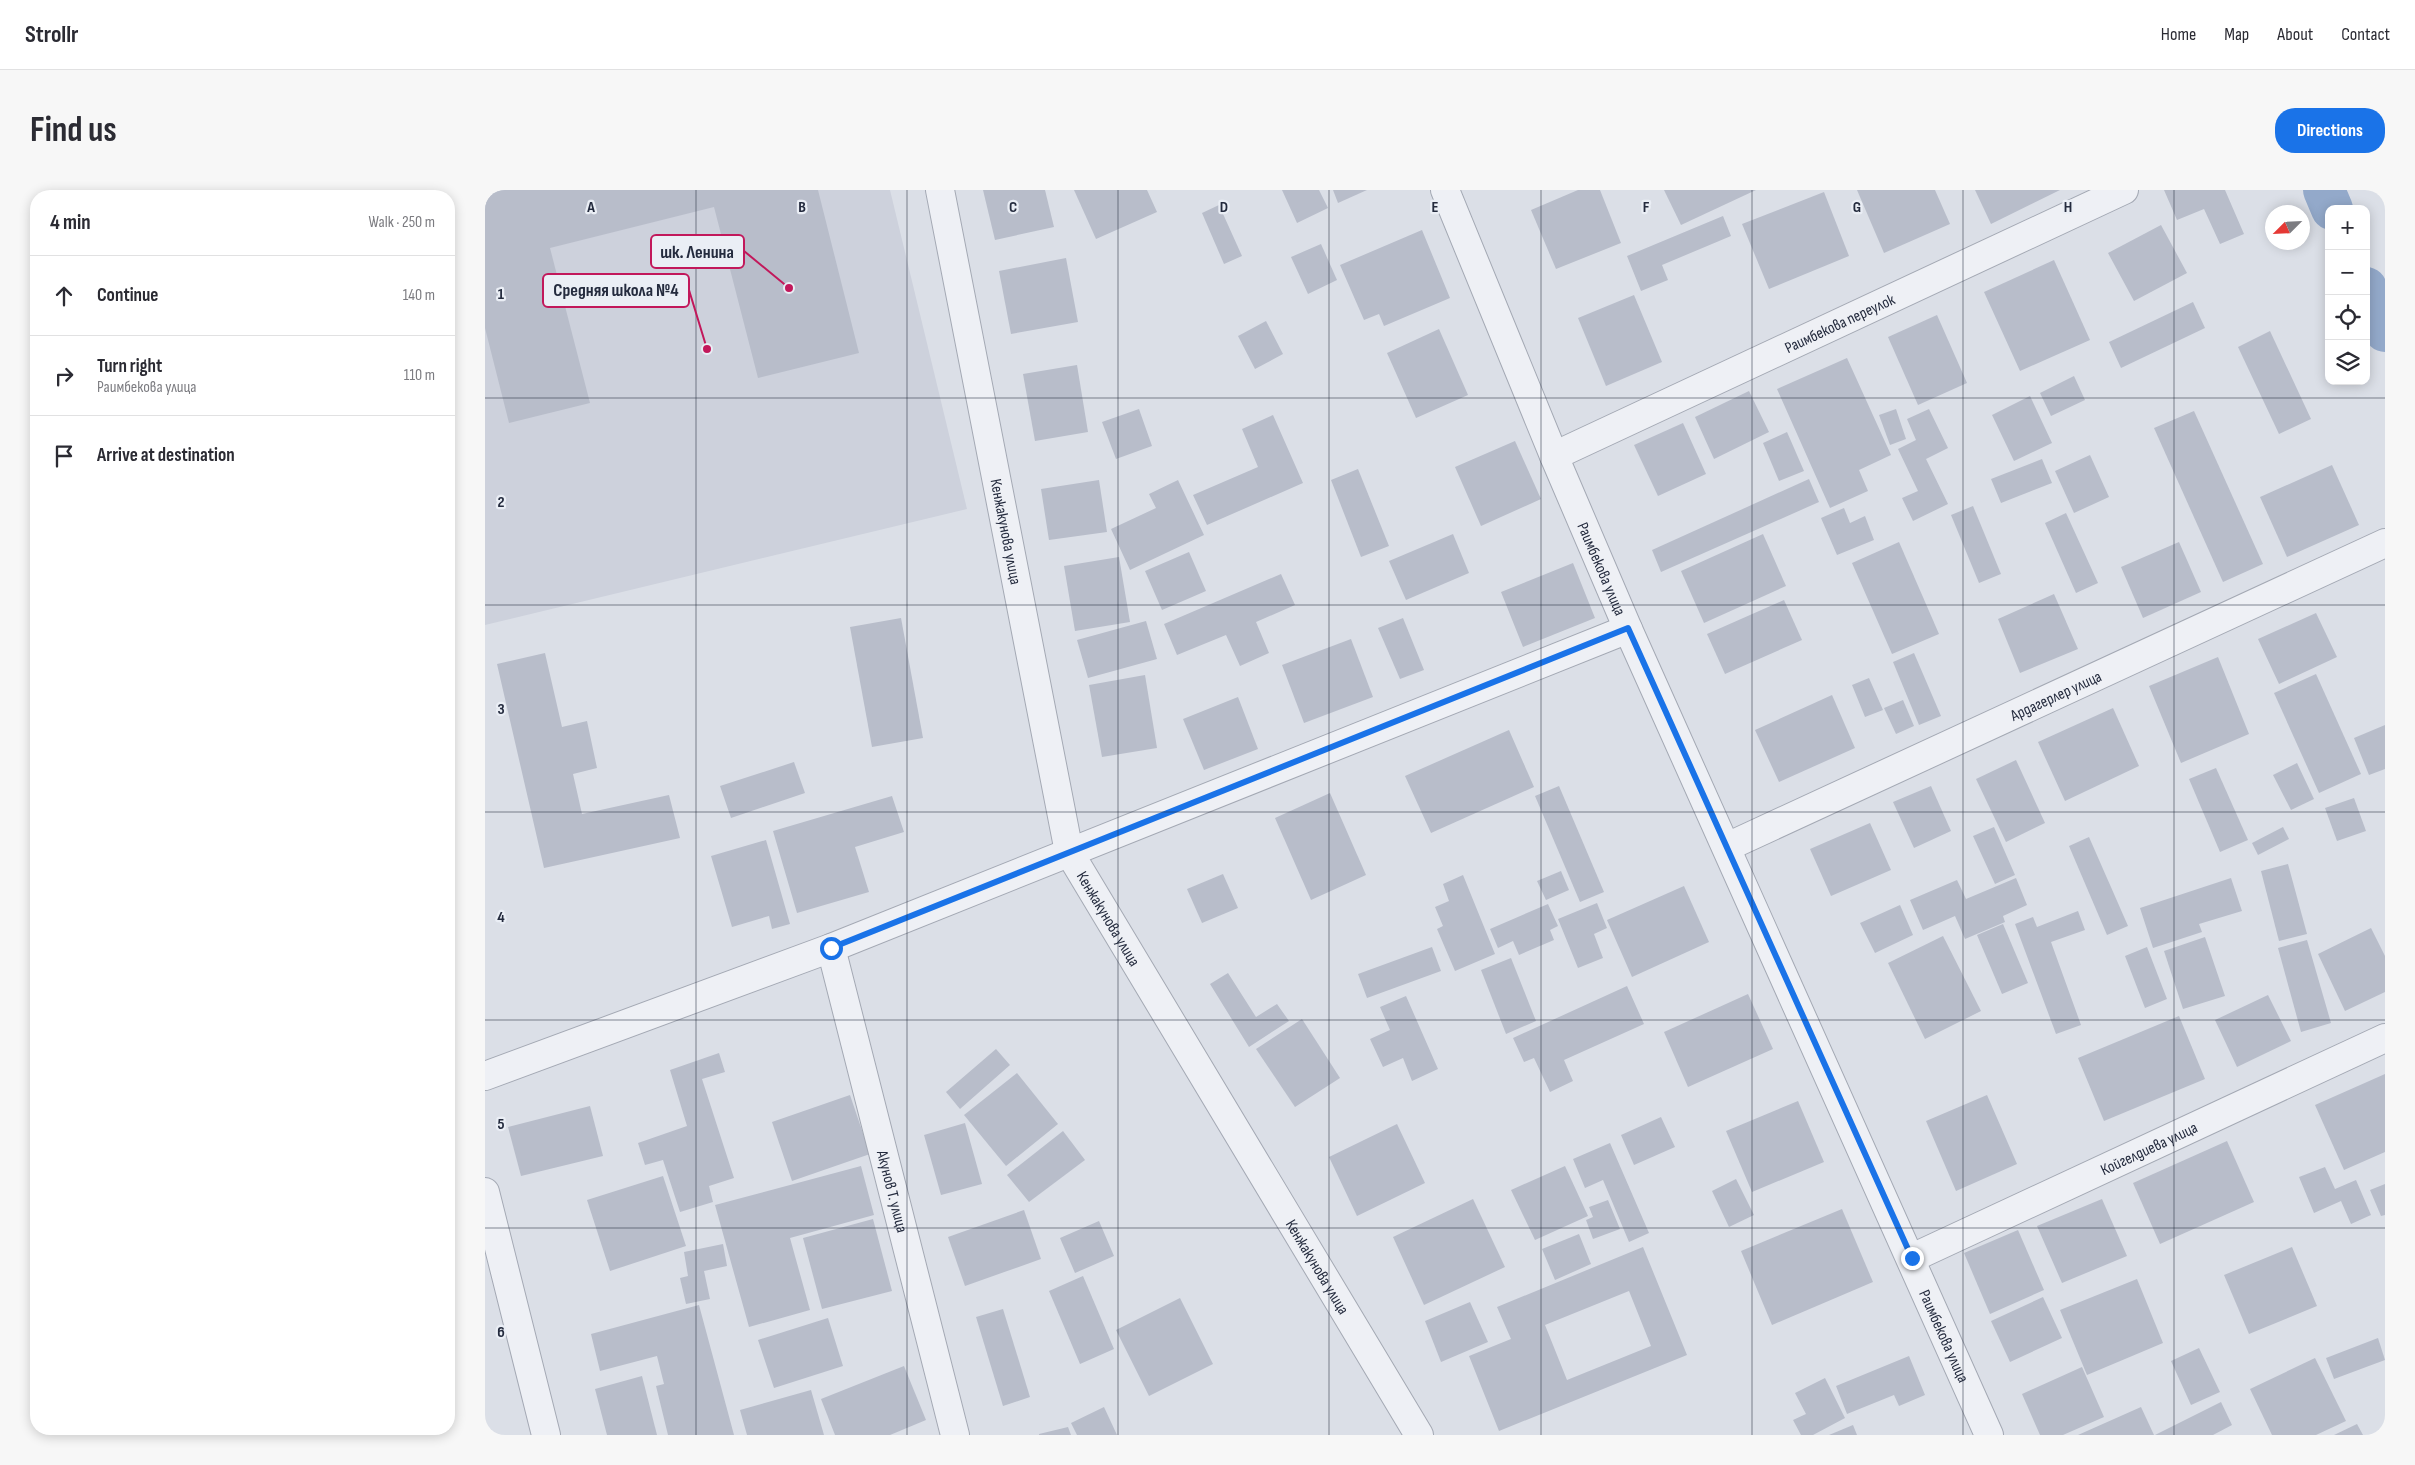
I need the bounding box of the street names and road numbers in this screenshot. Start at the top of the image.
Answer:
street label: Раимбекова переулок [1782,290,1899,358]
street label: Кенжакунова улица [986,477,1025,586]
street label: Раимбекова улица [1573,520,1629,619]
street label: Ардагерлер улица [2007,667,2105,726]
street label: Кенжакунова улица [1072,868,1143,970]
street label: Койгелдиева улица [2098,1119,2201,1180]
street label: Акунов Т. улица [872,1148,911,1235]
street label: Кенжакунова улица [1281,1216,1352,1318]
street label: Раимбекова улица [1914,1287,1972,1386]

